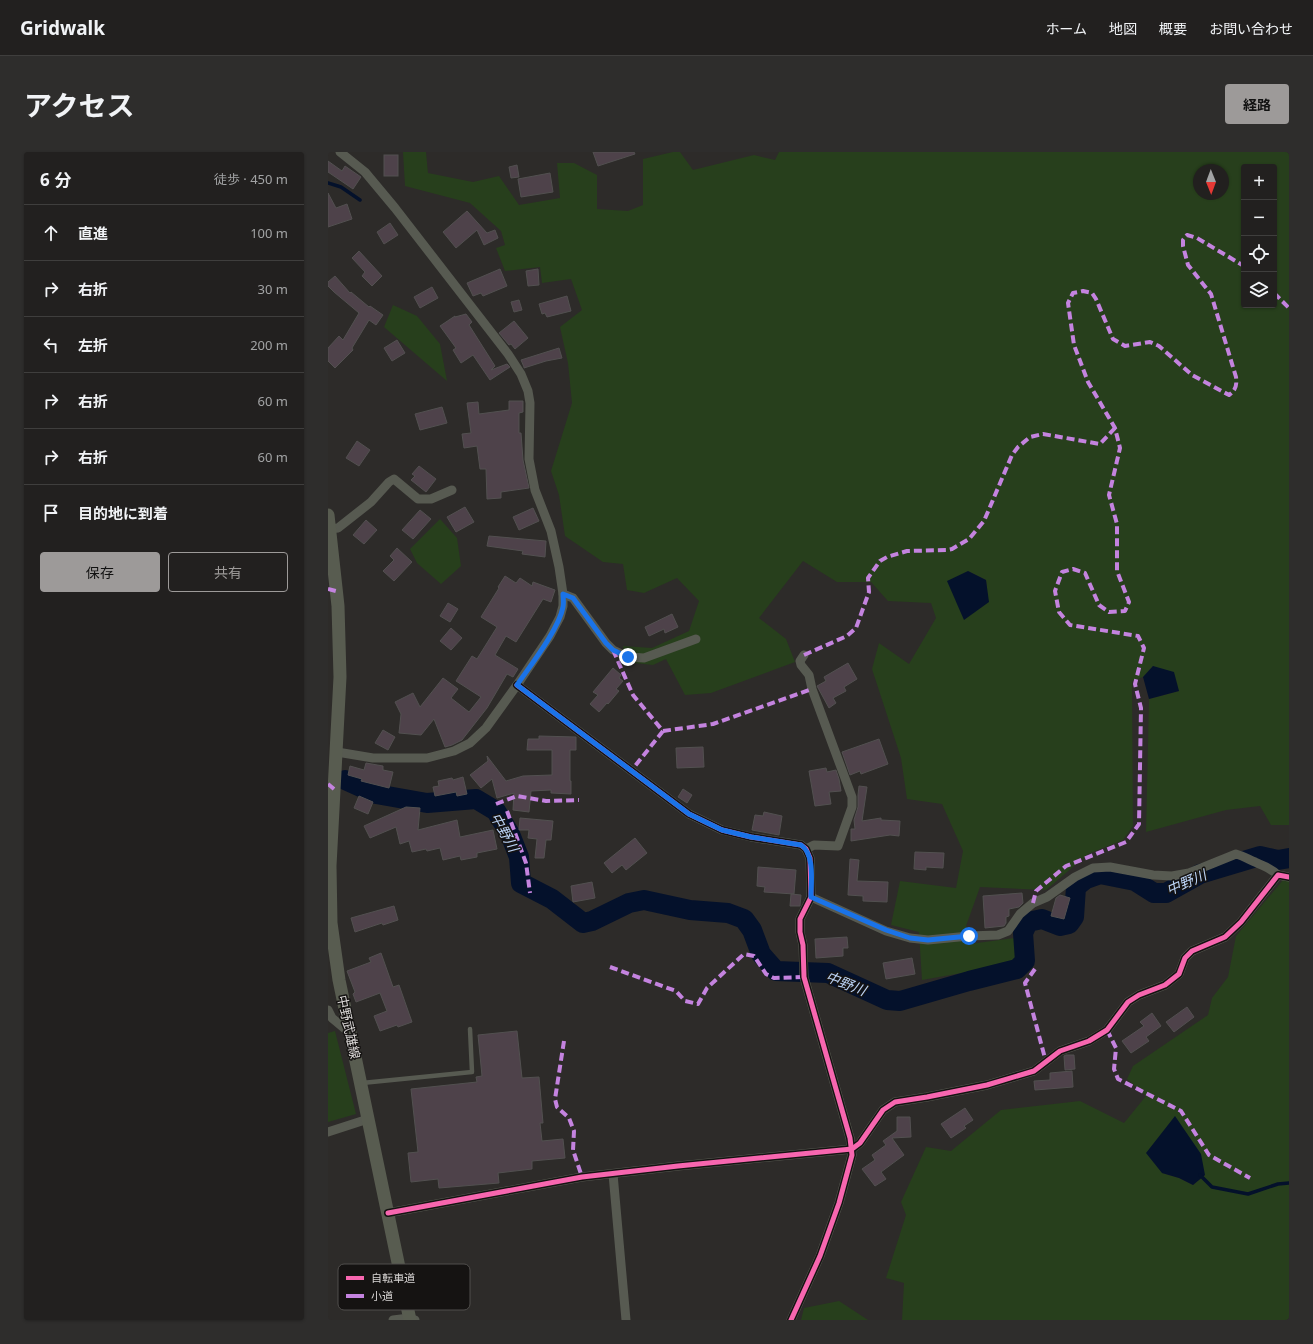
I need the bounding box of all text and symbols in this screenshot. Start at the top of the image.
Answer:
text: Gridwalk [20,15,105,41]
text: ホーム [1045,19,1087,38]
text: 地図 [1109,19,1137,38]
text: 概要 [1159,19,1187,38]
text: お問い合わせ [1209,19,1293,38]
button: 経路 [1225,84,1289,124]
text: アクセス [24,86,135,124]
north arrow [1193,164,1229,200]
map controls [1241,164,1277,308]
button: + [1241,164,1277,200]
text: 6 分 [40,168,71,191]
text: 徒歩 · 450 m [214,170,288,188]
button: − [1241,200,1277,236]
icon: ahead [40,222,62,244]
text: 直進 [78,223,108,243]
text: 100 m [250,224,288,242]
button: locate [1241,236,1277,272]
button: layers [1241,272,1277,308]
icon: right [40,278,62,300]
text: 右折 [78,279,108,299]
text: 30 m [258,280,288,298]
icon: left [40,334,62,356]
text: 左折 [78,335,108,355]
text: 200 m [250,336,288,354]
icon: right [40,390,62,412]
text: 右折 [78,391,108,411]
text: 60 m [258,392,288,410]
icon: right [40,446,62,468]
text: 右折 [78,447,108,467]
text: 60 m [258,448,288,466]
icon: arrive [40,502,62,524]
text: 目的地に到着 [78,503,168,523]
button: 保存 [40,552,160,592]
button: 共有 [168,552,288,592]
route end [619,648,637,666]
water label: 中野川 [487,809,524,857]
water label: 中野川 [1163,864,1211,899]
route start [960,927,978,945]
water label: 中野川 [823,967,871,1000]
street label: 中野武雄線 [333,993,365,1061]
legend [338,1264,470,1310]
text: 自転車道 [371,1270,415,1285]
text: 小道 [371,1288,393,1303]

